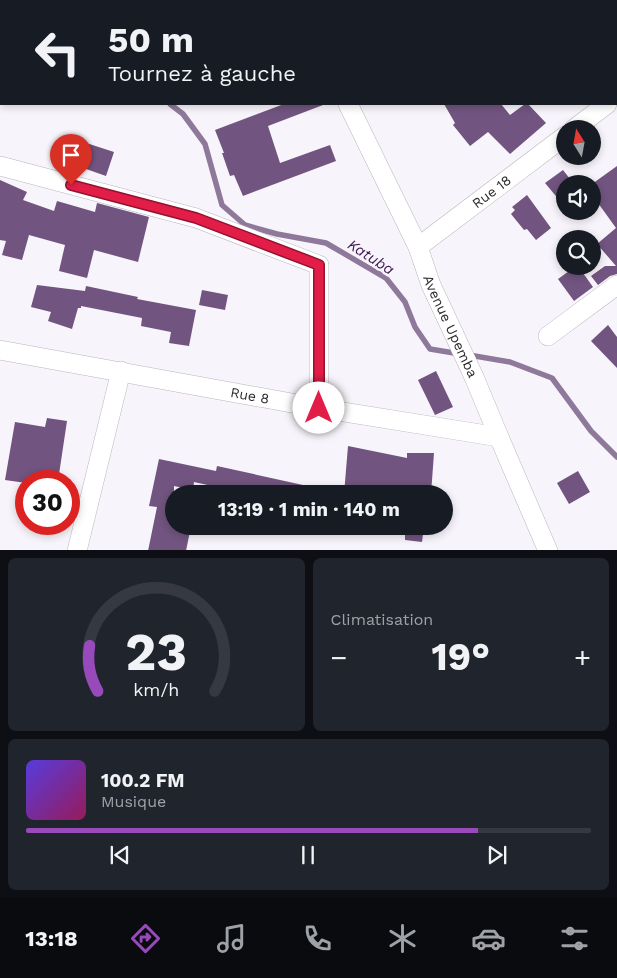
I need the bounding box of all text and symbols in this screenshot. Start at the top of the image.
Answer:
text: 50 m [108,19,194,61]
icon: left [25,20,90,85]
text: Tournez à gauche [108,61,296,86]
north arrow [556,120,601,165]
map controls [556,120,601,275]
pin [50,134,92,185]
icon: arrive [57,141,85,169]
street label: Rue 18 [469,172,514,211]
button: sound [556,175,601,220]
button: search [556,230,601,275]
water label: Katuba [344,235,398,279]
street label: Avenue Upemba [420,273,481,380]
position arrow [292,381,344,433]
street label: Rue 8 [229,384,271,407]
speed limit sign: 30 [15,470,80,535]
text: 13:19 · 1 min · 140 m [218,498,400,521]
text: Climatisation [331,610,433,629]
text: 23 [125,622,187,683]
text: 19° [431,635,490,679]
text: − [331,641,347,674]
text: + [574,641,591,674]
text: km/h [133,679,179,700]
text: 100.2 FM [101,769,185,792]
text: Musique [101,792,166,811]
icon: previous [106,841,134,869]
icon: pause [294,841,322,869]
icon: next [483,841,511,869]
icon: directions [128,921,163,956]
icon: music [214,921,249,956]
icon: phone [300,921,335,956]
icon: climate [385,921,420,956]
icon: car [471,921,506,956]
icon: filters [557,921,592,956]
text: 13:18 [25,926,78,951]

